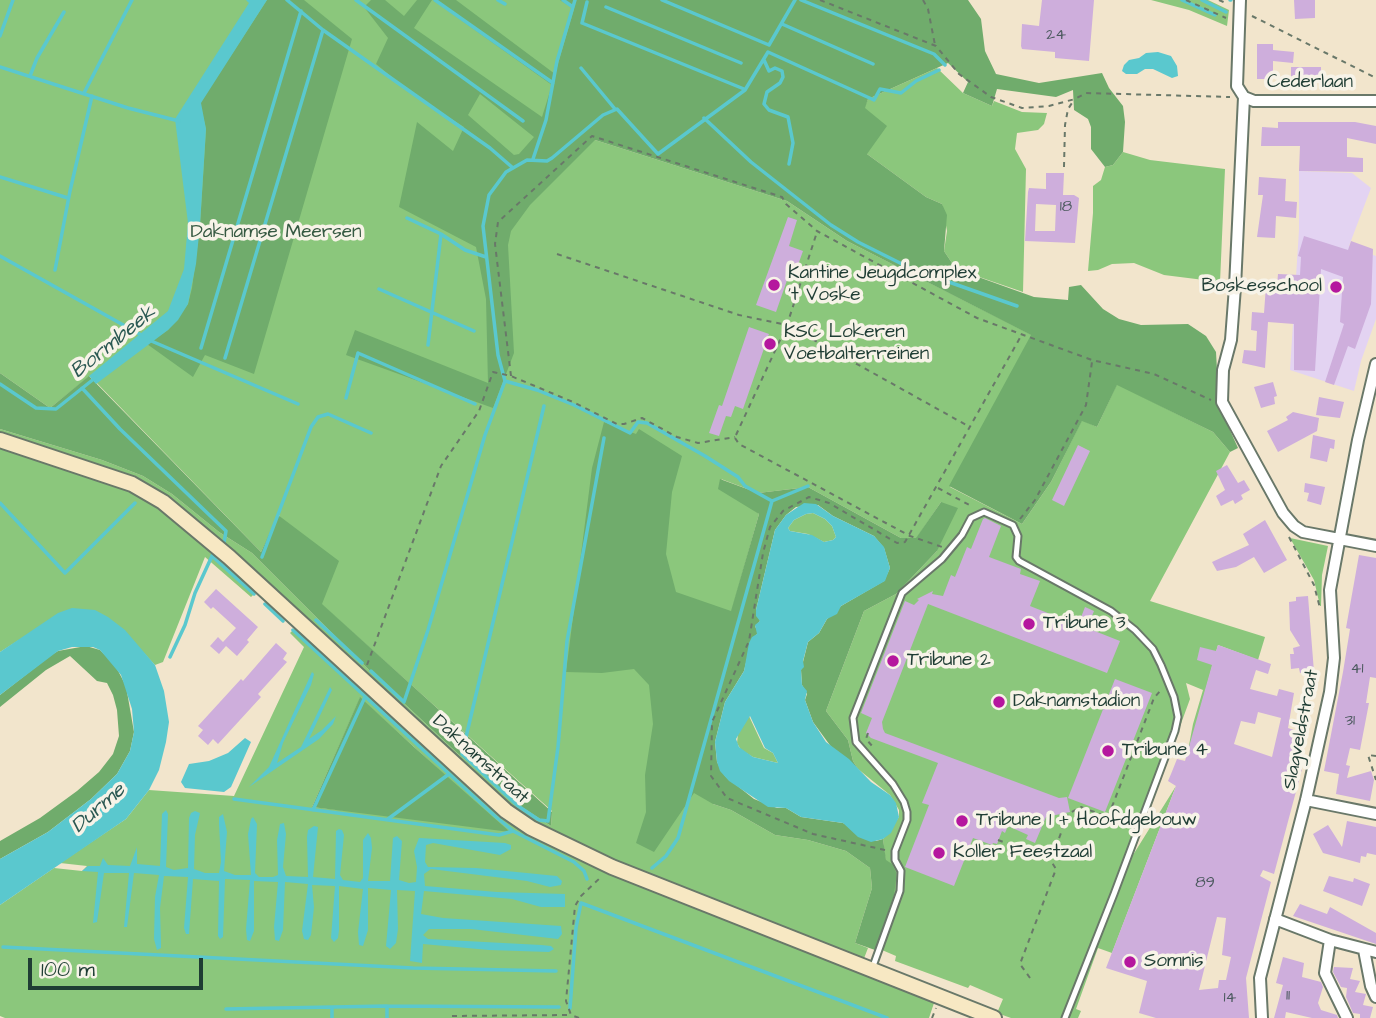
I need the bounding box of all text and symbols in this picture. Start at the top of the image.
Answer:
house number: 24 [1046,26,1066,46]
street label: Cederlaan [1267,72,1353,94]
house number: 18 [1060,198,1072,218]
park label: Daknamse Meersen [190,222,362,244]
place label: Kantine Jeugdcomplex 't Voske [788,263,976,307]
place label: Boskesschool [1201,276,1322,298]
marker: Kantine Jeugdcomplex 't Voske [766,277,782,293]
marker: Boskesschool [1328,279,1344,295]
water label: Bormbeek [66,301,162,385]
place label: KSC Lokeren Voetbalterreinen [784,322,929,366]
marker: KSC Lokeren Voetbalterreinen [762,336,778,352]
place label: Tribune 3 [1043,613,1126,635]
marker: Tribune 3 [1021,616,1037,632]
place label: Tribune 2 [907,650,991,672]
marker: Tribune 2 [885,653,901,669]
house number: 41 [1351,660,1363,680]
street label: Slagveldstraat [1279,668,1325,792]
place label: Daknamstadion [1013,691,1140,713]
marker: Daknamstadion [991,694,1007,710]
street label: Daknamstraat [427,711,533,809]
house number: 31 [1345,712,1355,732]
place label: Tribune 4 [1122,740,1208,762]
marker: Tribune 4 [1100,743,1116,759]
water label: Durme [67,779,131,839]
place label: Tribune 1 + Hoofdgebouw [976,810,1197,832]
marker: Tribune 1 + Hoofdgebouw [954,813,970,829]
place label: Koller Feestzaal [953,842,1092,864]
marker: Koller Feestzaal [931,845,947,861]
house number: 89 [1195,874,1215,894]
scale bar [32,944,206,988]
place label: Somnis [1144,951,1204,973]
marker: Somnis [1122,954,1138,970]
text: 100 m [41,955,95,984]
house number: 11 [1286,987,1290,1007]
house number: 14 [1224,989,1236,1009]

